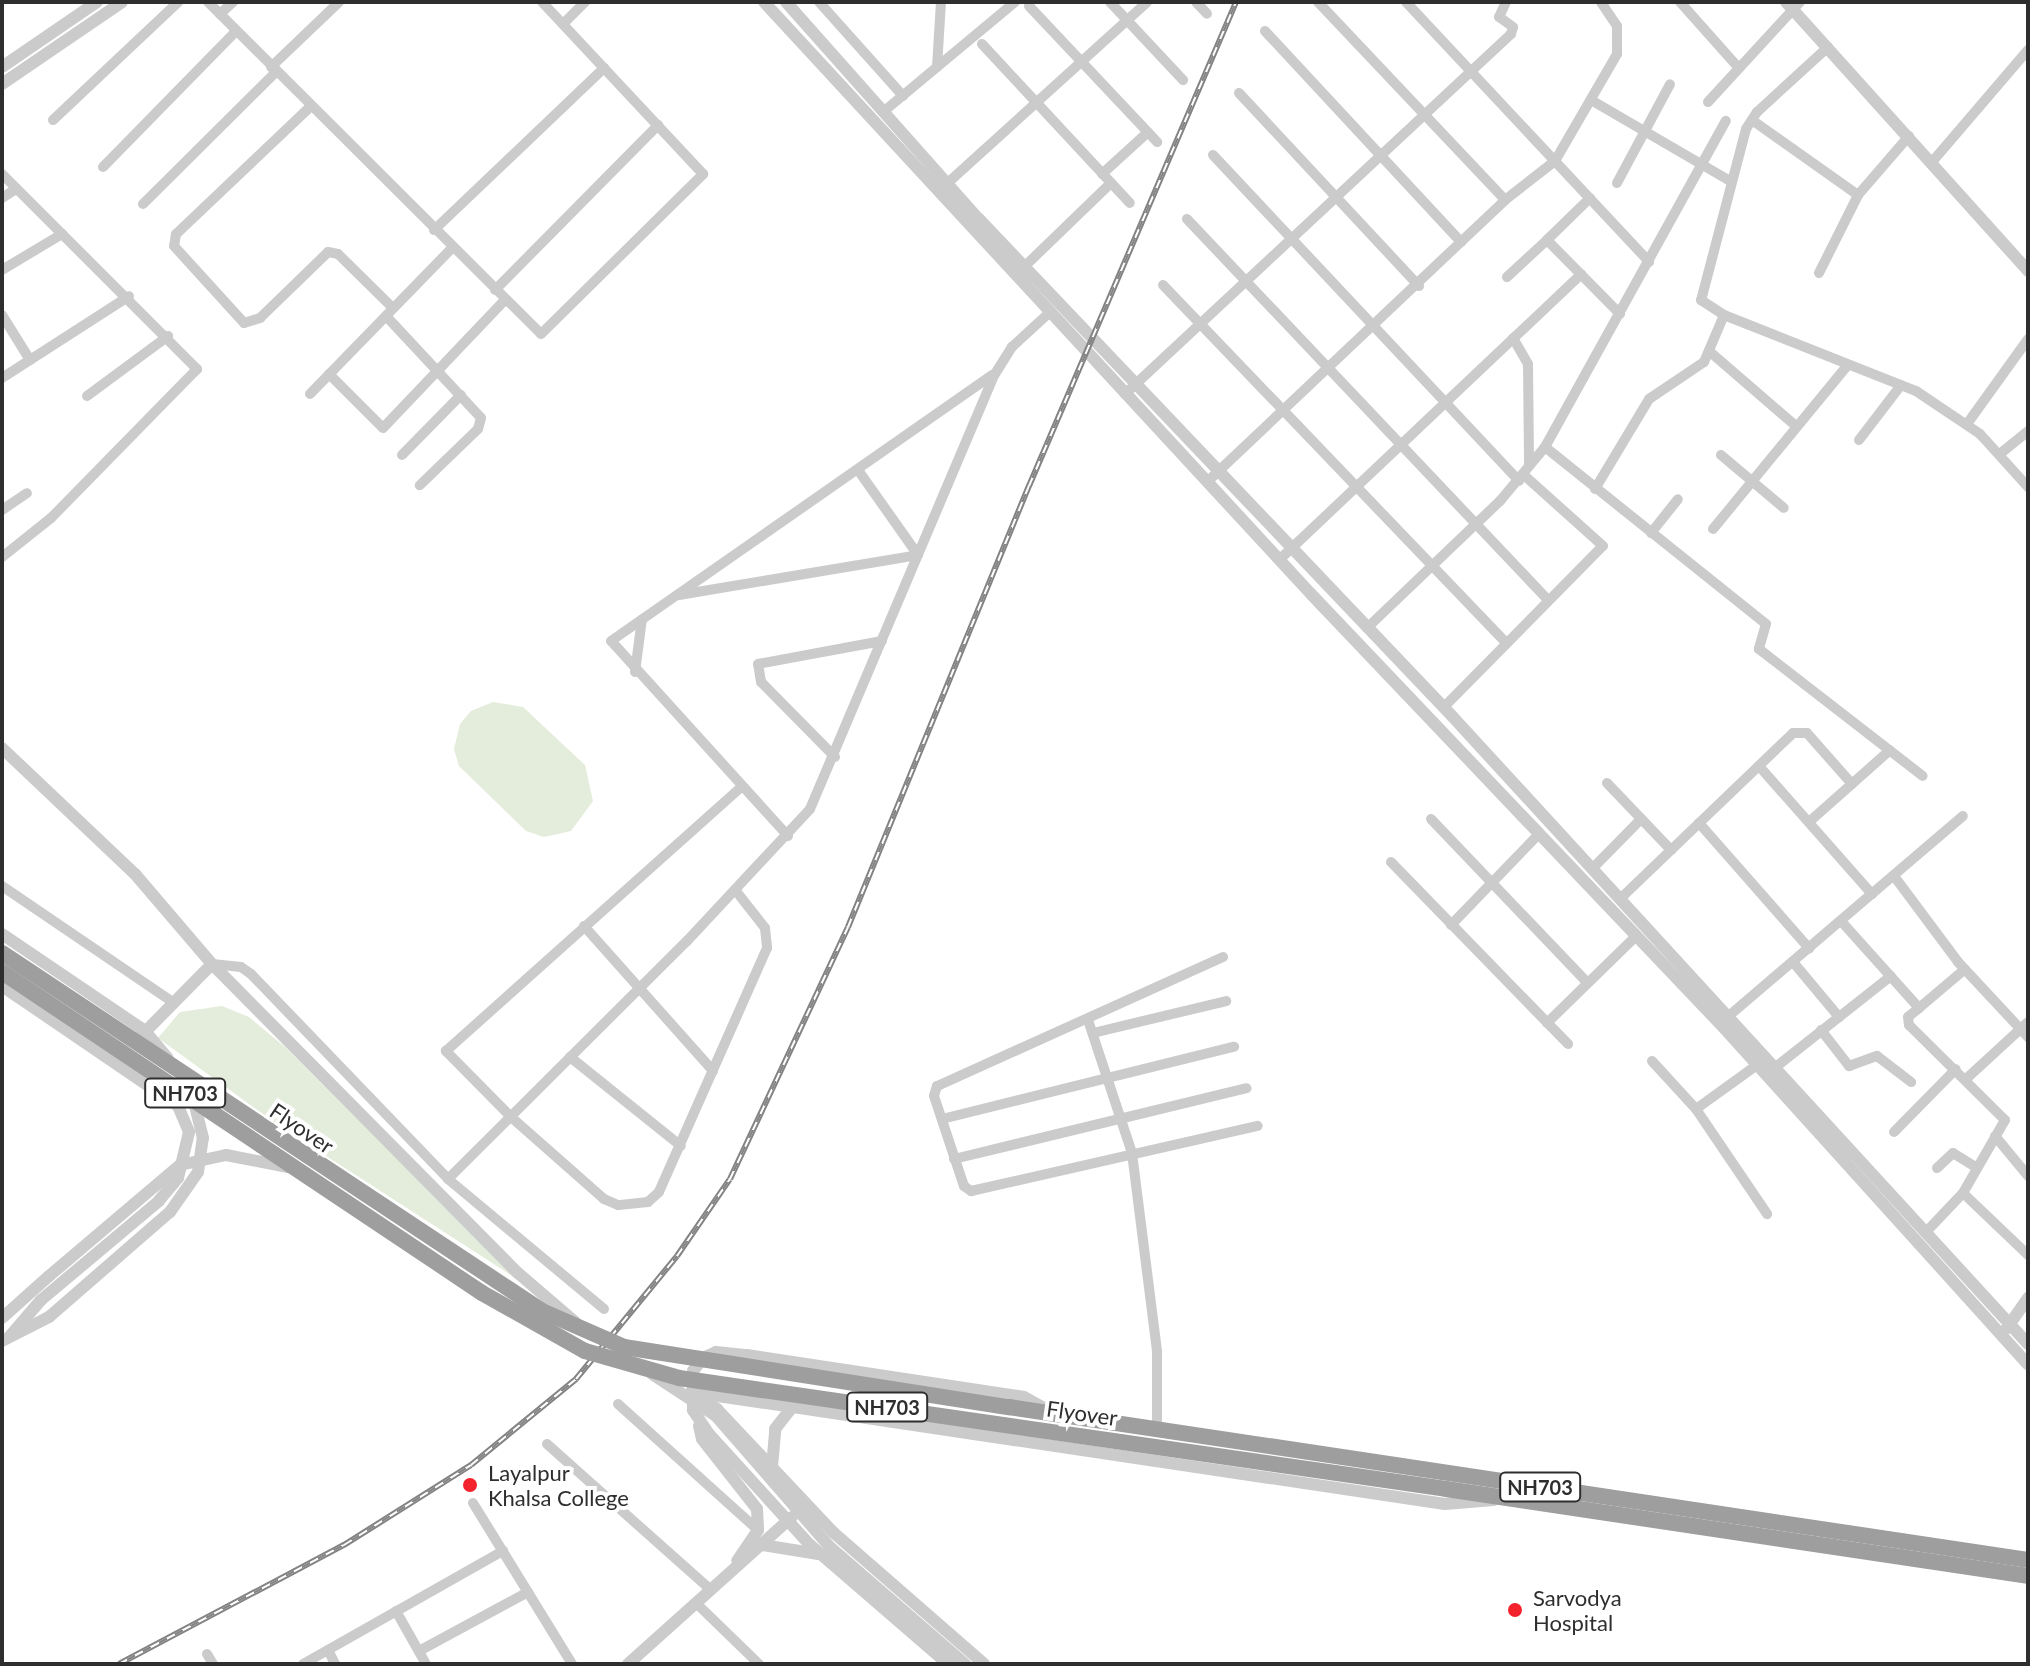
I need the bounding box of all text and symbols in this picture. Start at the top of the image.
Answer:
road number: NH703 [143,1077,227,1109]
street label: Flyover [265,1097,339,1159]
road number: NH703 [845,1391,929,1423]
street label: Flyover [1045,1395,1119,1431]
place label: Layalpur Khalsa College [488,1459,629,1510]
road number: NH703 [1498,1471,1582,1503]
marker: Layalpur Khalsa College [459,1474,481,1496]
place label: Sarvodya Hospital [1533,1584,1622,1636]
marker: Sarvodya Hospital [1504,1599,1526,1621]

